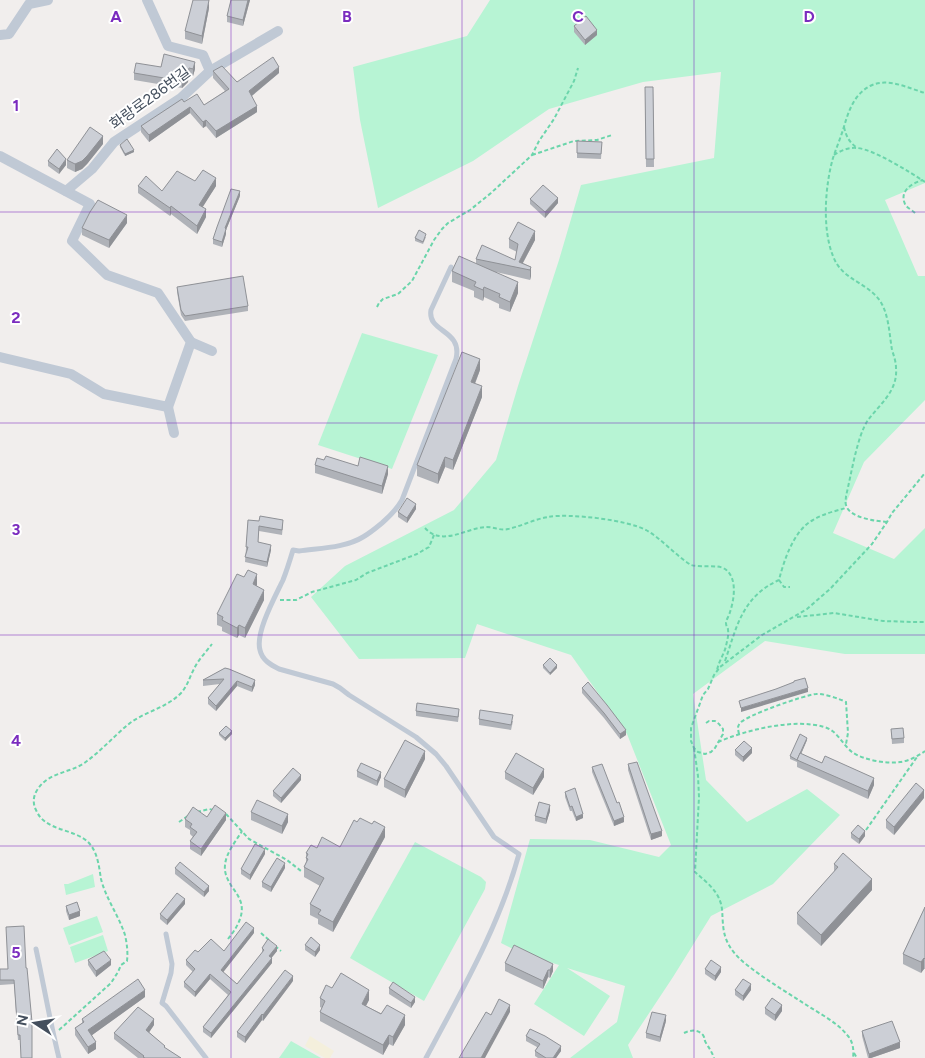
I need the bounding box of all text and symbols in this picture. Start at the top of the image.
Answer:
text: A [110,7,122,26]
text: B [342,7,352,26]
text: C [572,7,584,26]
text: D [803,7,815,26]
street label: 화랑로286번길 [106,63,194,133]
text: 1 [13,96,19,115]
text: 2 [11,308,21,327]
text: 3 [12,520,21,539]
text: 4 [11,731,21,750]
text: 5 [11,943,21,962]
north arrow [10,998,60,1048]
text: N [13,1013,32,1027]

